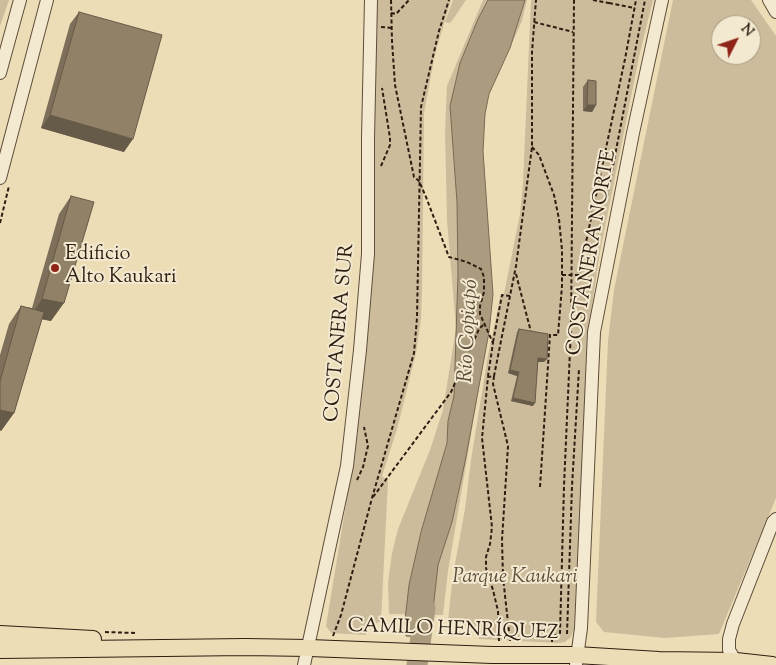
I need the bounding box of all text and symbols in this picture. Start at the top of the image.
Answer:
north arrow [711,15,761,65]
text: N [735,20,758,42]
street label: COSTANERA NORTE [563,148,623,358]
street label: COSTANERA SUR [321,243,361,423]
place label: Edificio Alto Kaukari [65,244,177,291]
marker: Edificio Alto Kaukari [49,262,61,274]
water label: Río Copiapó [455,279,485,383]
park label: Parque Kaukari [453,567,577,591]
street label: CAMILO HENRÍQUEZ [347,615,559,647]

